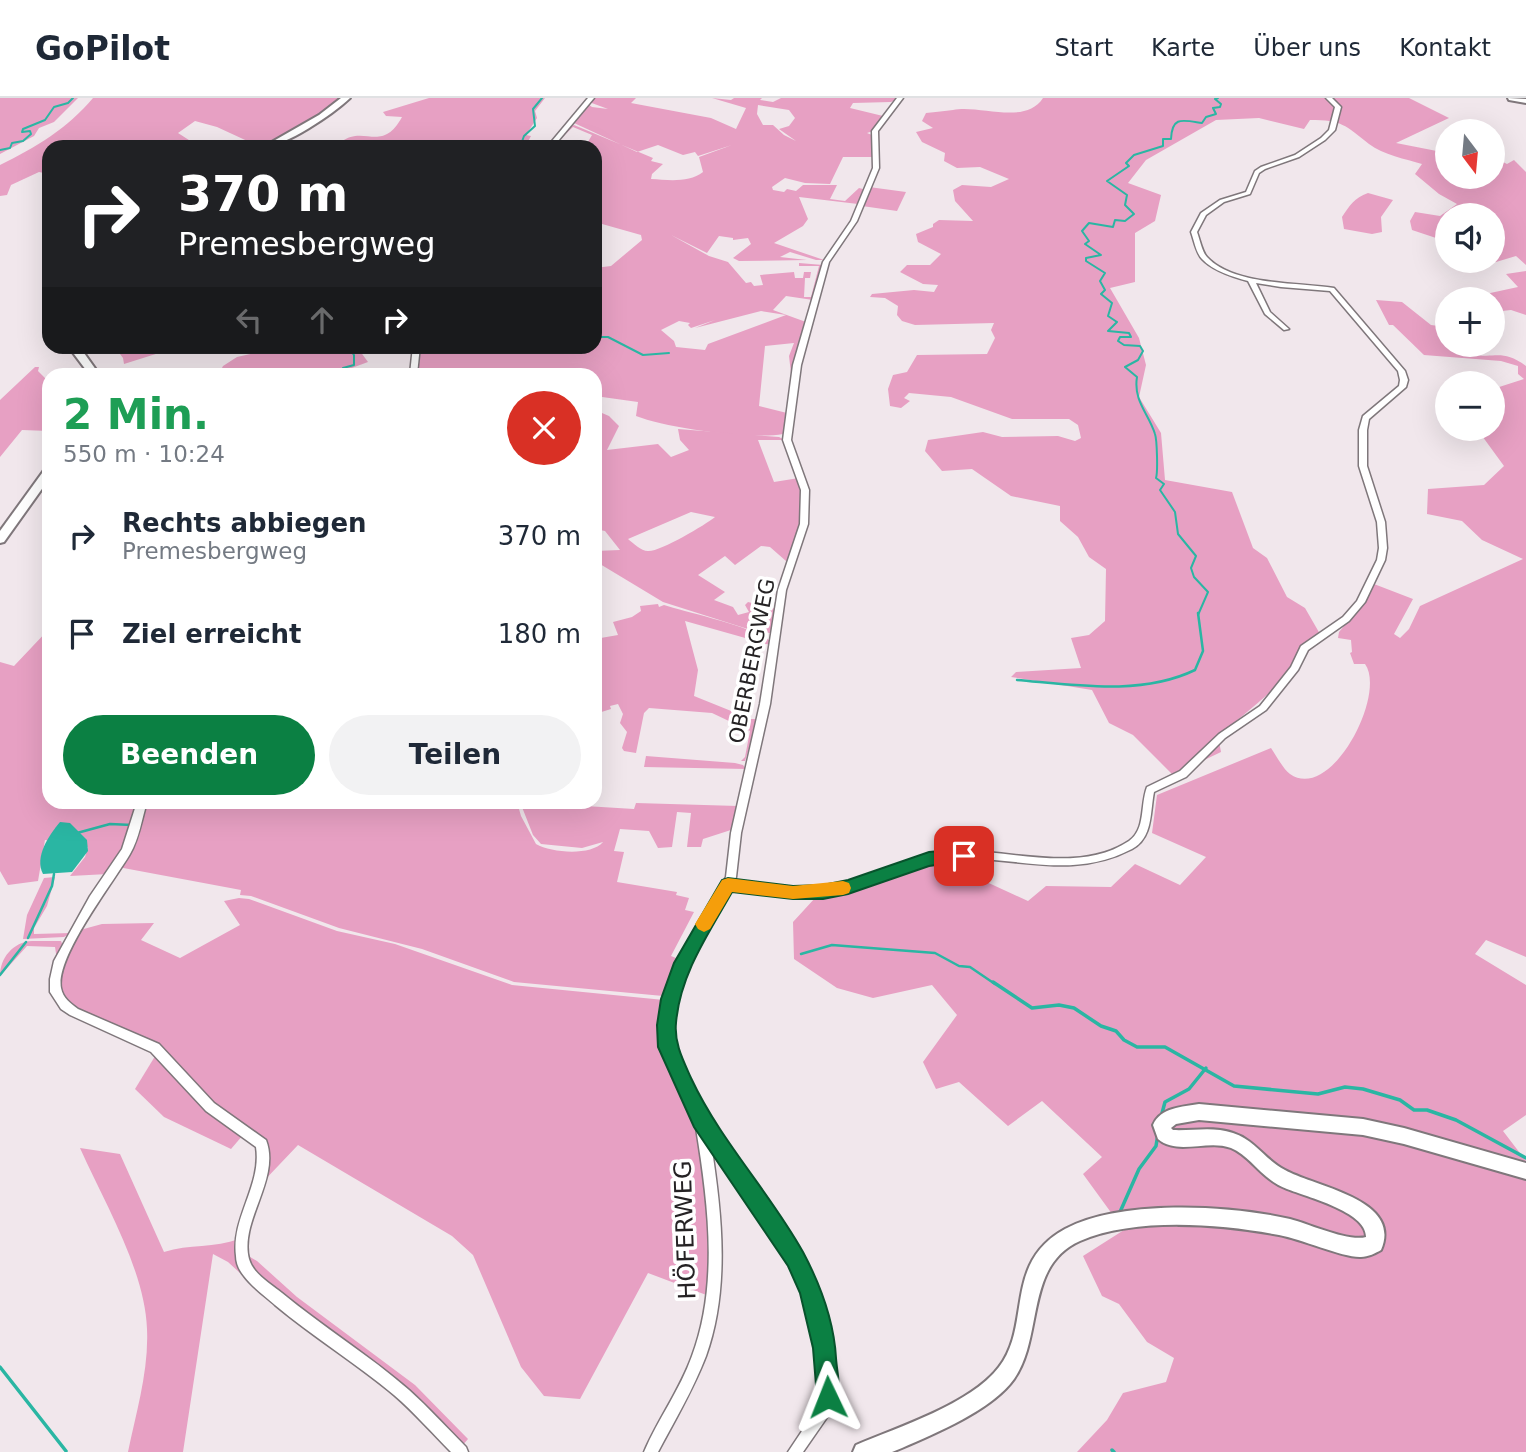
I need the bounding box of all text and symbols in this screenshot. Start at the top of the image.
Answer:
text: GoPilot [35,29,170,68]
text: Start [1054,34,1113,62]
text: Karte [1151,34,1215,62]
text: Über uns [1253,34,1361,62]
text: Kontakt [1399,34,1491,62]
north arrow [1435,119,1505,189]
map controls [1435,119,1505,441]
text: 370 m [178,166,348,223]
icon: right [63,168,154,259]
button: sound [1435,203,1505,273]
text: Premesbergweg [178,225,435,263]
button: + [1435,287,1505,357]
icon: left [230,301,268,339]
icon: ahead [303,301,341,339]
icon: right [376,301,414,339]
button: − [1435,371,1505,441]
text: 2 Min. [63,390,209,439]
button: close [507,391,581,465]
text: 550 m · 10:24 [63,441,225,467]
text: Rechts abbiegen [122,508,367,538]
icon: right [63,517,101,555]
text: 370 m [498,521,581,551]
text: Premesbergweg [122,538,307,564]
street label: OBERBERGWEG [724,576,780,746]
icon: arrive [63,615,101,653]
text: Ziel erreicht [122,619,302,649]
text: 180 m [498,619,581,649]
button: Beenden [63,715,315,795]
button: Teilen [329,715,581,795]
pin [934,826,994,886]
icon: arrive [945,837,983,875]
street label: HÖFERWEG [668,1160,701,1300]
position arrow [791,1360,865,1434]

